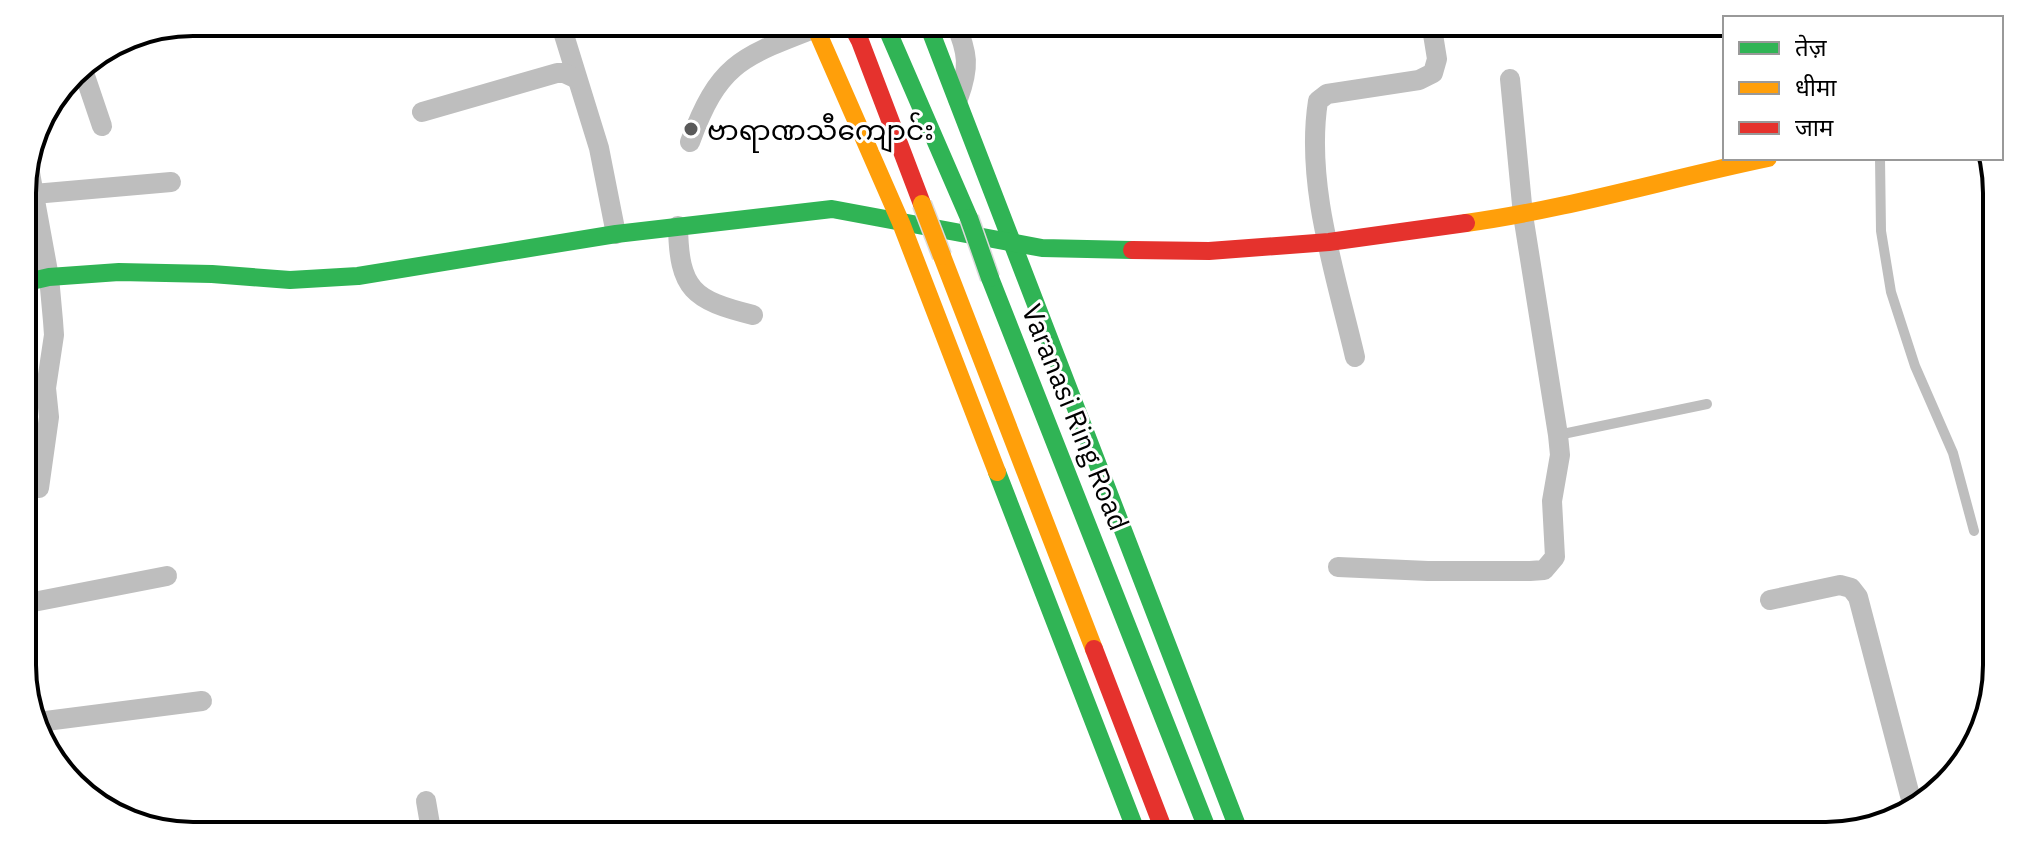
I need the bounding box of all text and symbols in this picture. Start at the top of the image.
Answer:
legend [1723,16,2003,160]
text: तेज़ [1795,31,1828,63]
text: धीमा [1795,71,1837,103]
place label: ဗာရာဏသီကျောင်း [707,111,934,153]
text: जाम [1795,111,1834,143]
marker: ဗာရာဏသီကျောင်း [682,120,700,138]
street label: Varanasi Ring Road [1014,298,1138,536]

